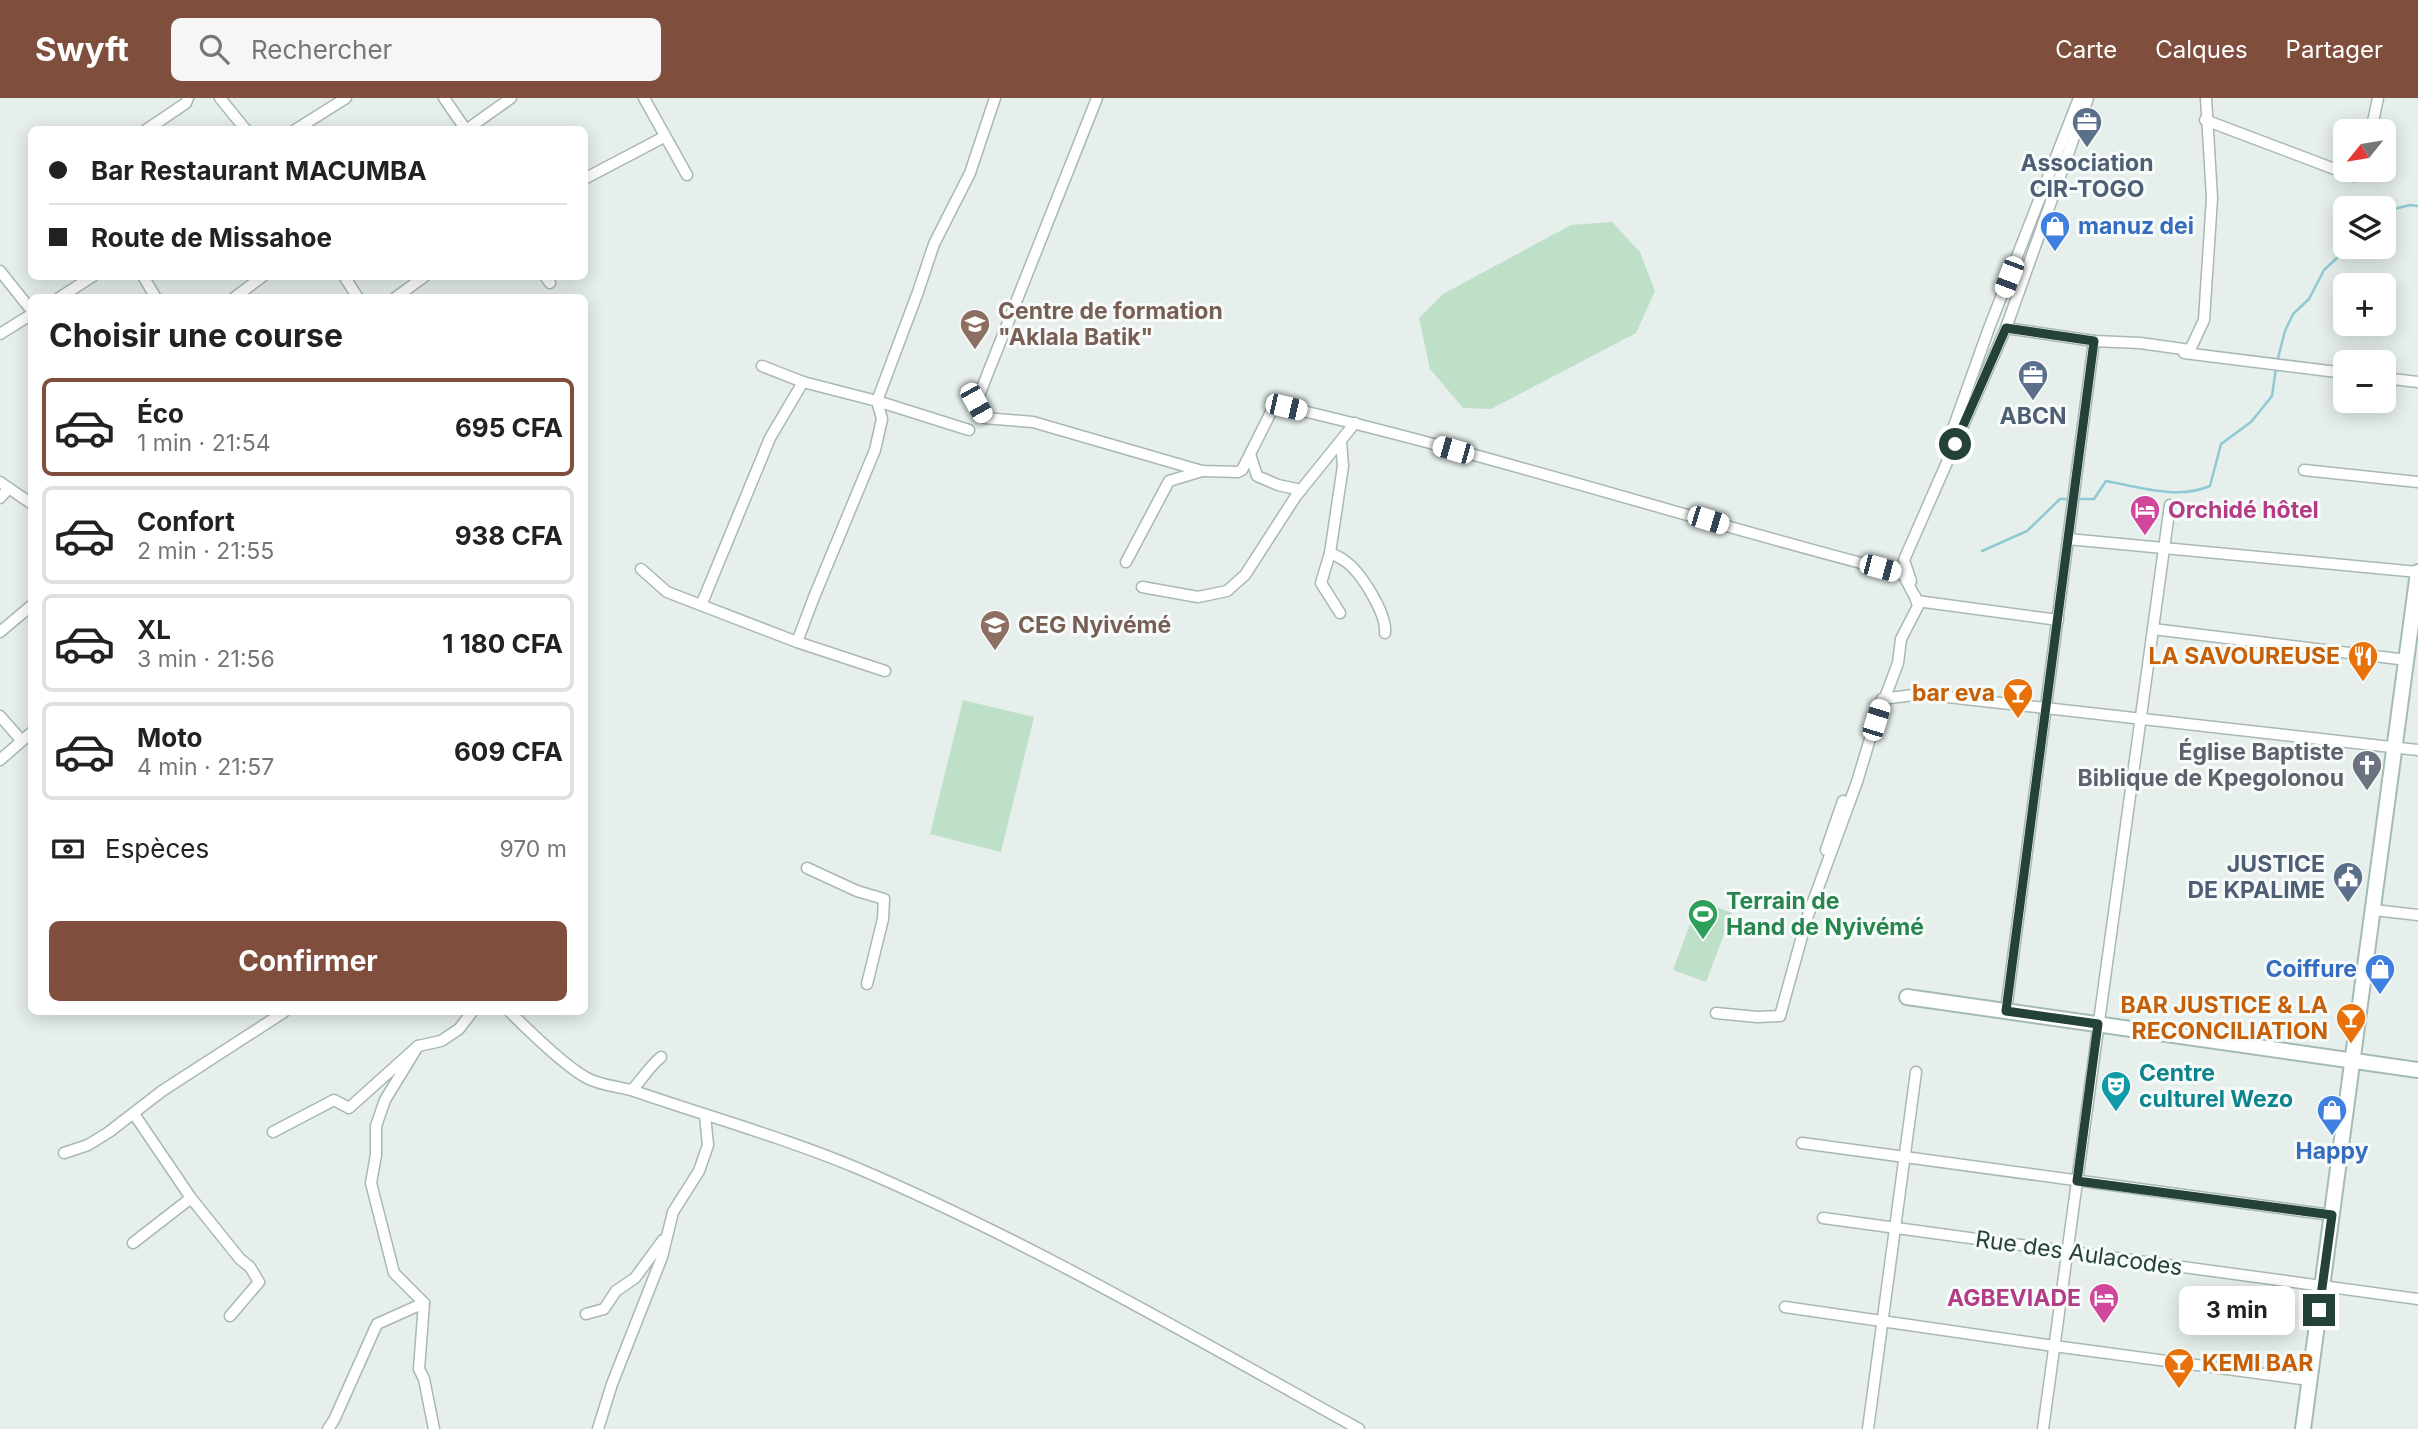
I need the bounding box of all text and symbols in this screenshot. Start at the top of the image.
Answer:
search box [171,18,661,81]
text: Swyft [35,29,129,69]
icon: search [195,30,233,68]
text: Rechercher [251,34,392,65]
text: Carte [2055,35,2117,64]
text: Calques [2155,35,2248,64]
text: Partager [2286,35,2383,64]
office icon: Association CIR-TOGO [2070,105,2104,149]
north arrow [2333,119,2396,182]
map controls [2333,119,2396,413]
place label: Association CIR-TOGO [2021,149,2153,203]
text: Bar Restaurant MACUMBA [91,155,427,186]
button: layers [2333,196,2396,259]
shop icon: manuz dei [2038,209,2072,253]
place label: manuz dei [2078,212,2194,240]
text: Route de Missahoe [91,222,332,253]
car [1992,254,2027,300]
button: + [2333,273,2396,336]
place label: Centre de formation "Aklala Batik" [998,297,1223,351]
school or university icon: Centre de formation "Aklala Batik" [958,307,992,351]
text: Choisir une course [49,316,343,355]
button: − [2333,350,2396,413]
office icon: ABCN [2016,358,2050,402]
car [957,380,996,426]
car [1264,392,1309,422]
icon: car [53,396,116,459]
text: Éco [137,398,184,429]
place label: ABCN [2000,402,2066,430]
text: 695 CFA [455,412,563,443]
route start [1939,428,1971,460]
text: 1 min · 21:54 [137,429,271,457]
car [1430,434,1477,466]
hotel icon: Orchidé hôtel [2128,493,2162,537]
place label: Orchidé hôtel [2168,496,2319,524]
icon: car [53,504,116,567]
car [1685,504,1732,536]
text: Confort [137,506,235,537]
text: 938 CFA [455,520,563,551]
text: 2 min · 21:55 [137,537,274,565]
car [1857,552,1904,584]
school or university icon: CEG Nyivémé [978,608,1012,652]
place label: CEG Nyivémé [1018,611,1171,639]
icon: car [53,612,116,675]
text: XL [137,614,171,645]
text: 1 180 CFA [442,628,563,659]
restaurant icon: LA SAVOUREUSE [2346,639,2380,683]
place label: LA SAVOUREUSE [2149,642,2340,670]
text: 3 min · 21:56 [137,645,275,673]
bar icon: bar eva [2001,676,2035,720]
place label: bar eva [1912,679,1995,707]
car [1860,697,1893,743]
icon: car [53,720,116,783]
text: Moto [137,722,202,753]
text: 609 CFA [454,736,563,767]
place label: Église Baptiste Biblique de Kpegolonou [2078,738,2344,792]
church icon: Église Baptiste Biblique de Kpegolonou [2350,748,2384,792]
text: 4 min · 21:57 [137,753,274,781]
icon: cash [49,830,87,868]
text: Espèces [105,833,209,864]
text: 970 m [499,835,567,863]
place label: JUSTICE DE KPALIME [2187,850,2325,904]
public building icon: JUSTICE DE KPALIME [2331,860,2365,904]
place label: Terrain de Hand de Nyivémé [1726,887,1924,941]
sports icon: Terrain de Hand de Nyivémé [1686,897,1720,941]
button: Confirmer [49,921,567,1001]
shop icon: Coiffure [2363,952,2397,996]
place label: Coiffure [2265,955,2357,983]
place label: BAR JUSTICE & LA RECONCILIATION [2120,991,2328,1045]
bar icon: BAR JUSTICE & LA RECONCILIATION [2334,1001,2368,1045]
place label: Centre culturel Wezo [2139,1059,2293,1113]
theatre icon: Centre culturel Wezo [2099,1069,2133,1113]
shop icon: Happy [2315,1093,2349,1137]
place label: Happy [2296,1137,2369,1165]
street label: Rue des Aulacodes [1974,1225,2184,1281]
hotel icon: AGBEVIADE [2087,1281,2121,1325]
place label: AGBEVIADE [1947,1284,2081,1312]
callout: 3 min [2179,1286,2294,1334]
route end [2303,1294,2335,1326]
text: 3 min [2206,1296,2268,1324]
bar icon: KEMI BAR [2162,1346,2196,1390]
place label: KEMI BAR [2202,1349,2313,1377]

